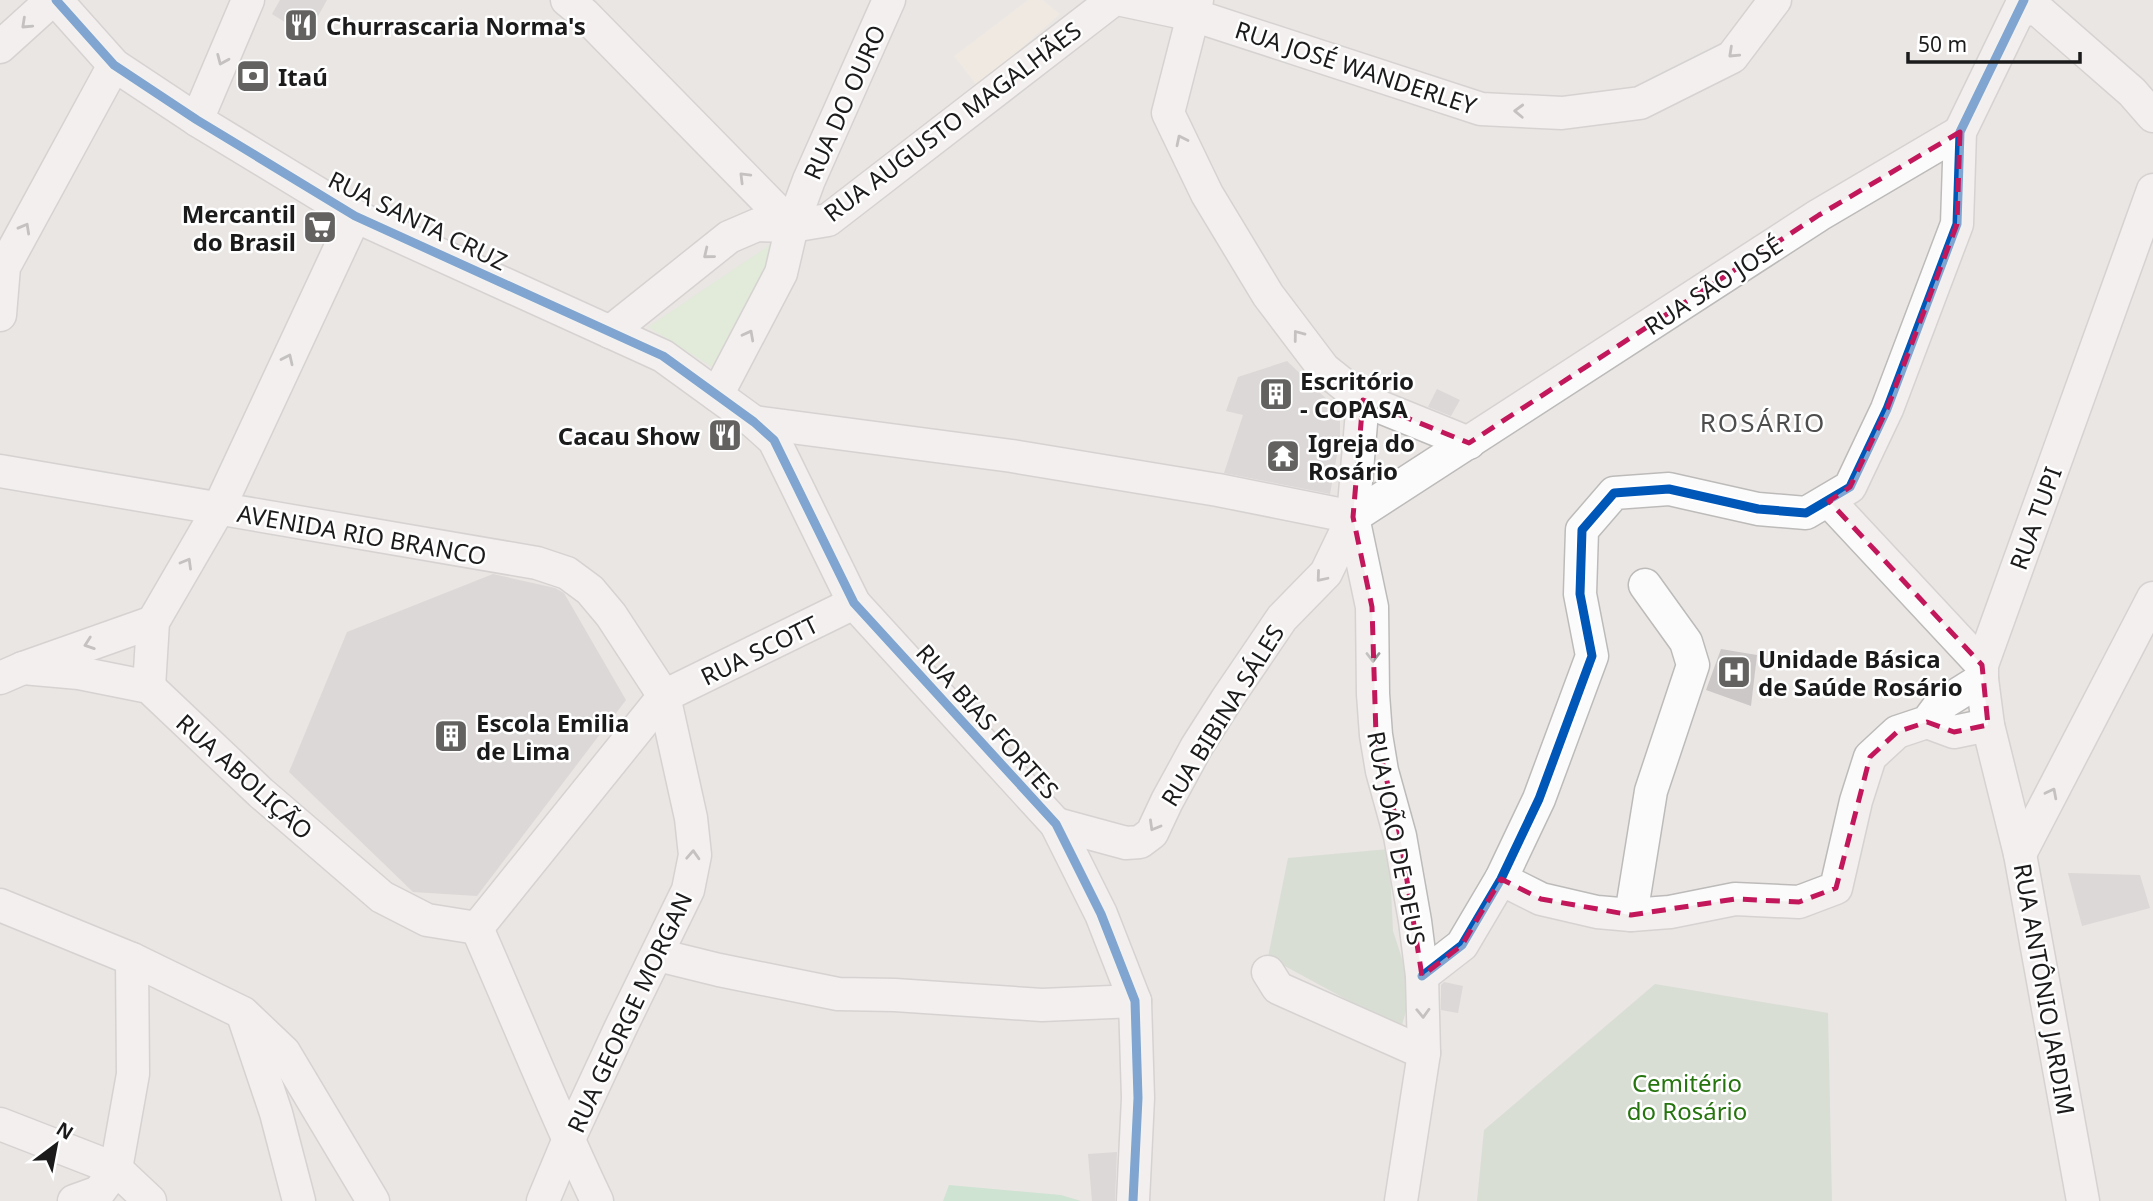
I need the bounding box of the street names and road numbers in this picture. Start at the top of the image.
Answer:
street label: RUA JOSÉ WANDERLEY [1231,12,1481,122]
street label: RUA AUGUSTO MAGALHÃES [817,13,1087,229]
street label: RUA DO OURO [795,19,893,185]
street label: RUA SANTA CRUZ [323,162,513,278]
street label: RUA SÃO JOSÉ [1637,228,1789,342]
street label: RUA TUPI [2001,462,2069,574]
street label: AVENIDA RIO BRANCO [235,496,489,572]
street label: RUA SCOTT [695,607,824,693]
street label: RUA BIBINA SÁLES [1153,618,1291,812]
street label: RUA BIAS FORTES [909,636,1067,806]
street label: RUA ABOLIÇÃO [170,706,320,846]
street label: RUA JOÃO DE DEUS [1360,728,1434,948]
street label: RUA ANTÔNIO JARDIM [2007,861,2083,1117]
street label: RUA GEORGE MORGAN [559,886,699,1138]

